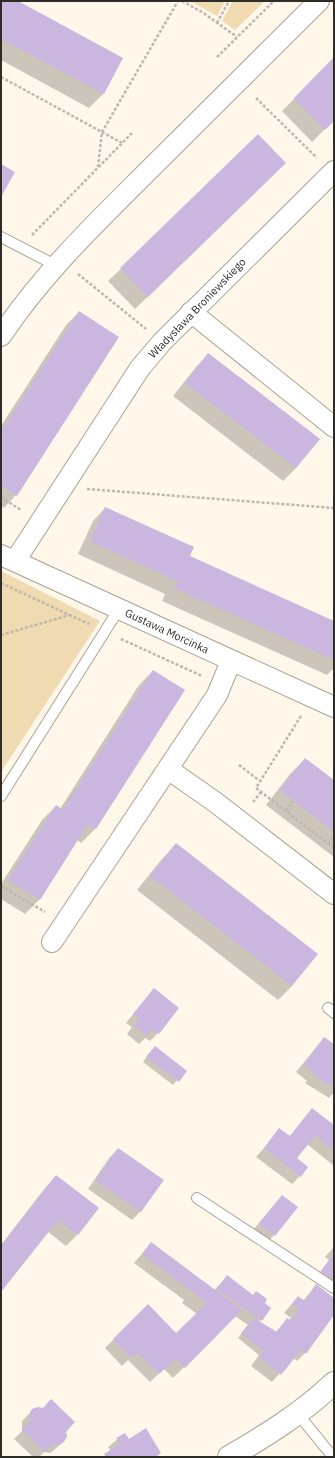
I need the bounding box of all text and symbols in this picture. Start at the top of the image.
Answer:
street label: Władysława Broniewskiego [145,255,249,361]
street label: Gustawa Morcinka [123,605,211,657]

